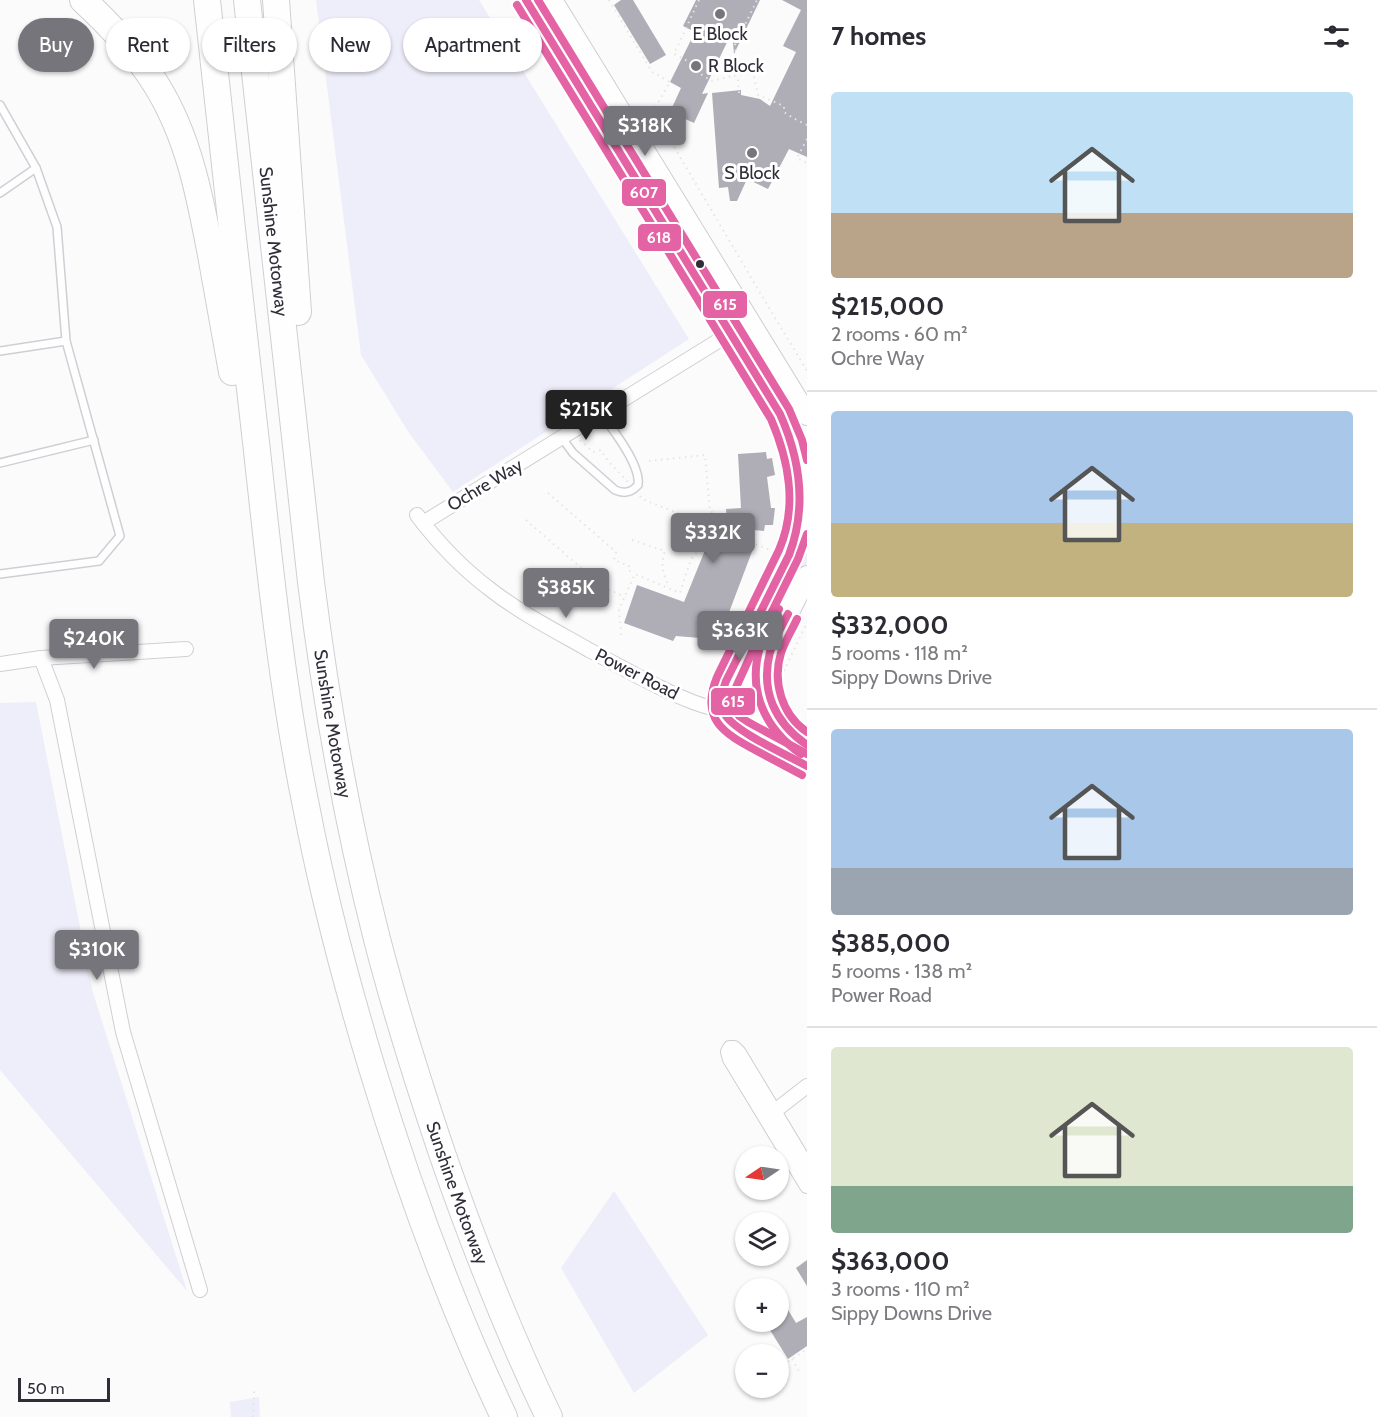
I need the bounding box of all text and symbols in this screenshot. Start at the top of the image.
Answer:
marker: E Block [713,7,727,21]
chip: Buy [18,18,94,72]
chip: Rent [106,18,190,72]
chip: Filters [202,18,297,72]
chip: New [309,18,391,72]
chip: Apartment [403,18,542,72]
text: 7 homes [831,20,926,52]
icon: filters [1320,20,1353,53]
place label: E Block [693,23,748,45]
place label: R Block [708,55,765,77]
marker: R Block [689,59,703,73]
pin: $318K [603,106,687,157]
text: $318K [618,113,672,137]
icon: home [1038,131,1146,239]
marker: S Block [745,146,759,160]
place label: S Block [724,162,781,184]
street label: Sunshine Motorway [254,166,293,318]
line badge: 607 [621,178,667,207]
text: 607 [630,183,659,202]
line badge: 618 [637,223,682,252]
text: 618 [647,228,671,247]
unlabelled marker [694,258,706,270]
line badge: 615 [702,290,748,319]
text: $215,000 [831,290,944,322]
text: 615 [713,295,737,314]
text: 2 rooms · 60 m² [831,322,968,346]
text: Ochre Way [831,346,924,370]
pin: $215K [544,390,628,441]
text: $215K [560,397,612,421]
icon: home [1038,450,1146,558]
street label: Ochre Way [443,454,527,516]
pin: $332K [671,513,755,564]
text: $332K [685,520,741,544]
pin: $385K [524,568,608,619]
text: $385K [537,575,595,599]
text: $332,000 [831,609,949,641]
pin: $363K [698,611,782,662]
text: $363K [712,618,768,642]
pin: $240K [52,619,136,670]
text: $240K [63,626,125,650]
text: 5 rooms · 118 m² [831,641,968,665]
street label: Power Road [592,644,682,704]
street label: Sunshine Motorway [309,648,356,800]
text: Sippy Downs Drive [831,665,992,689]
line badge: 615 [710,687,756,716]
text: 615 [721,692,745,711]
icon: home [1038,768,1146,876]
text: $385,000 [831,927,951,959]
pin: $310K [55,930,139,981]
text: $310K [69,937,125,961]
text: 5 rooms · 138 m² [831,959,972,983]
text: Power Road [831,983,932,1007]
icon: home [1038,1086,1146,1194]
street label: Sunshine Motorway [421,1119,493,1268]
north arrow [735,1146,789,1200]
map controls [735,1146,789,1398]
button: layers [735,1212,789,1266]
text: $363,000 [831,1245,950,1277]
text: 3 rooms · 110 m² [831,1277,970,1301]
button: + [735,1278,789,1332]
text: Sippy Downs Drive [831,1301,992,1325]
button: − [735,1344,789,1398]
scale bar [18,1375,110,1402]
text: 50 m [27,1379,64,1398]

